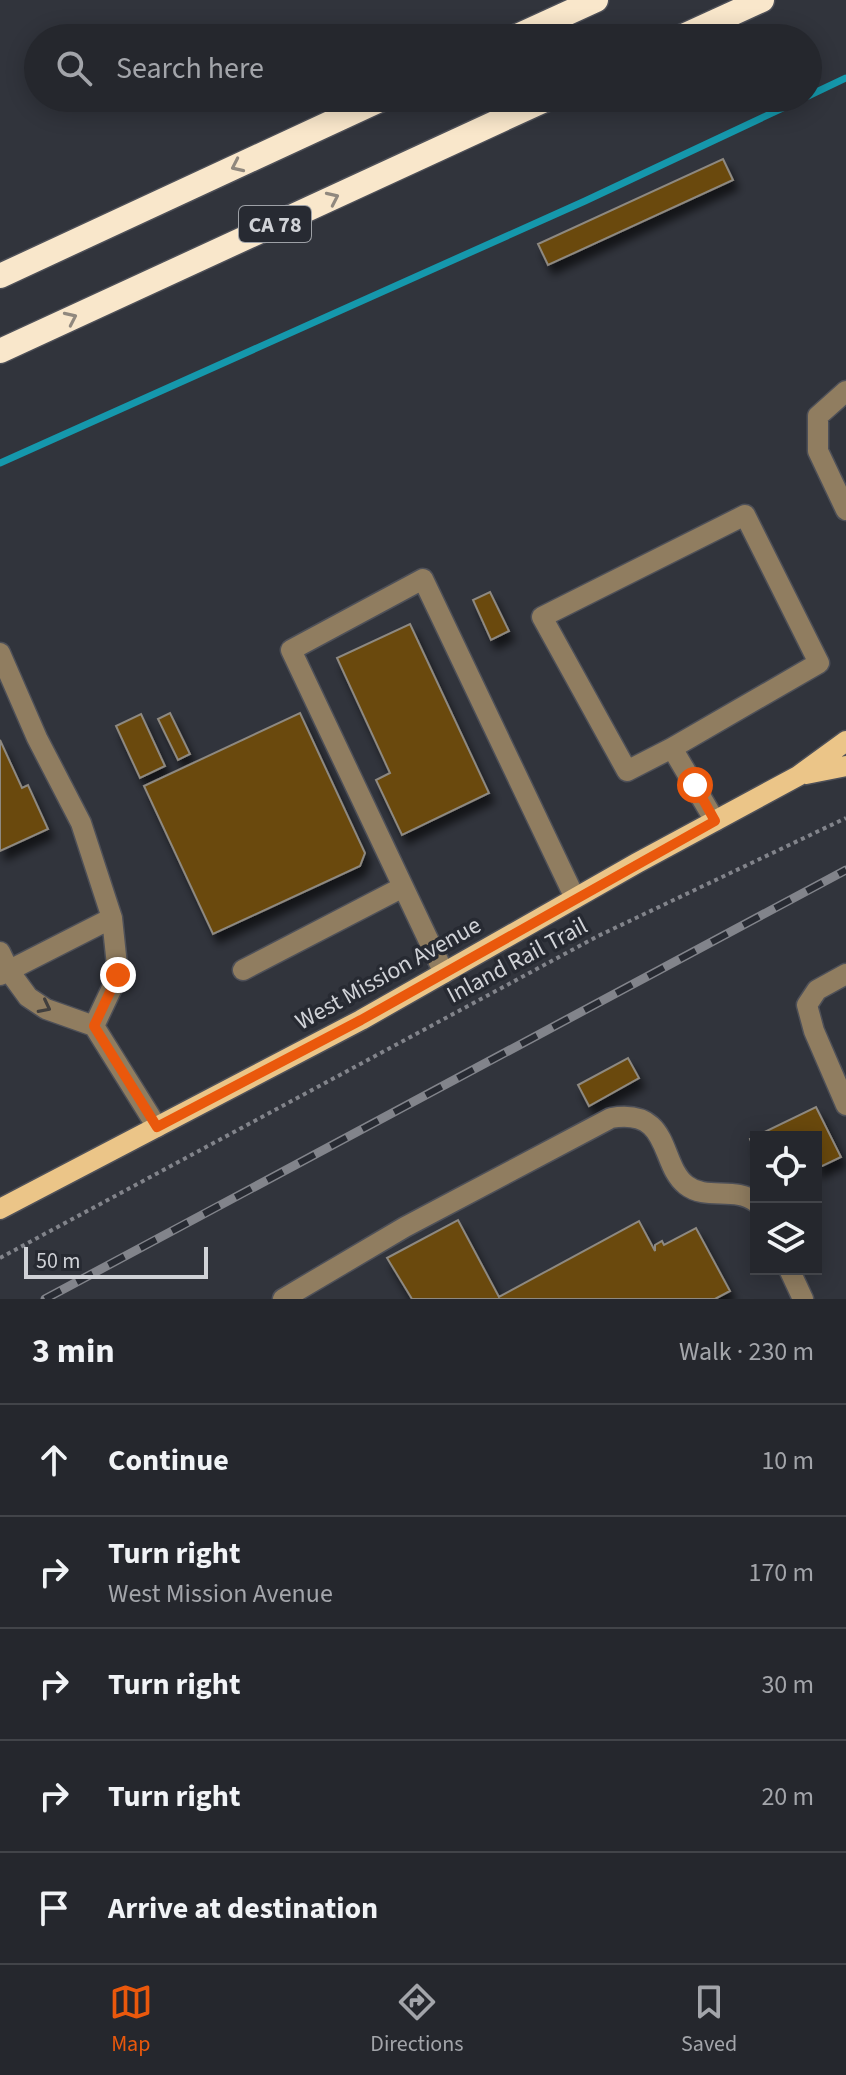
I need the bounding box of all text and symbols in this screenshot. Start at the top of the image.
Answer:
search box [24,24,822,112]
icon: search [52,46,96,90]
text: Search here [116,47,264,90]
one-way arrow [230,156,245,172]
one-way arrow [324,192,339,208]
road number: CA 78 [239,206,311,242]
one-way arrow [63,312,77,328]
route start [677,767,713,803]
street label: West Mission Avenue [289,908,487,1039]
street label: Inland Rail Trail [441,909,594,1012]
route end [100,957,136,993]
one-way arrow [37,997,52,1013]
map controls [750,1131,822,1275]
button: locate [750,1131,822,1203]
button: layers [750,1203,822,1275]
scale bar [24,1243,208,1279]
text: 50 m [36,1245,81,1277]
text: 3 min [32,1327,115,1376]
text: Walk · 230 m [679,1333,814,1370]
icon: ahead [32,1438,76,1482]
text: Continue [108,1439,229,1482]
text: 10 m [761,1442,814,1479]
text: Turn right [108,1532,240,1575]
icon: right [32,1550,76,1594]
text: 170 m [748,1554,814,1591]
text: West Mission Avenue [108,1575,333,1612]
icon: right [32,1662,76,1706]
text: Turn right [108,1663,240,1706]
text: 30 m [761,1666,814,1703]
icon: right [32,1774,76,1818]
text: Turn right [108,1775,240,1818]
text: 20 m [761,1778,814,1815]
icon: arrive [32,1886,76,1930]
text: Arrive at destination [108,1887,378,1930]
tab: Map [109,1980,153,2060]
tab: Directions [370,1980,463,2060]
tab: Saved [681,1980,737,2060]

